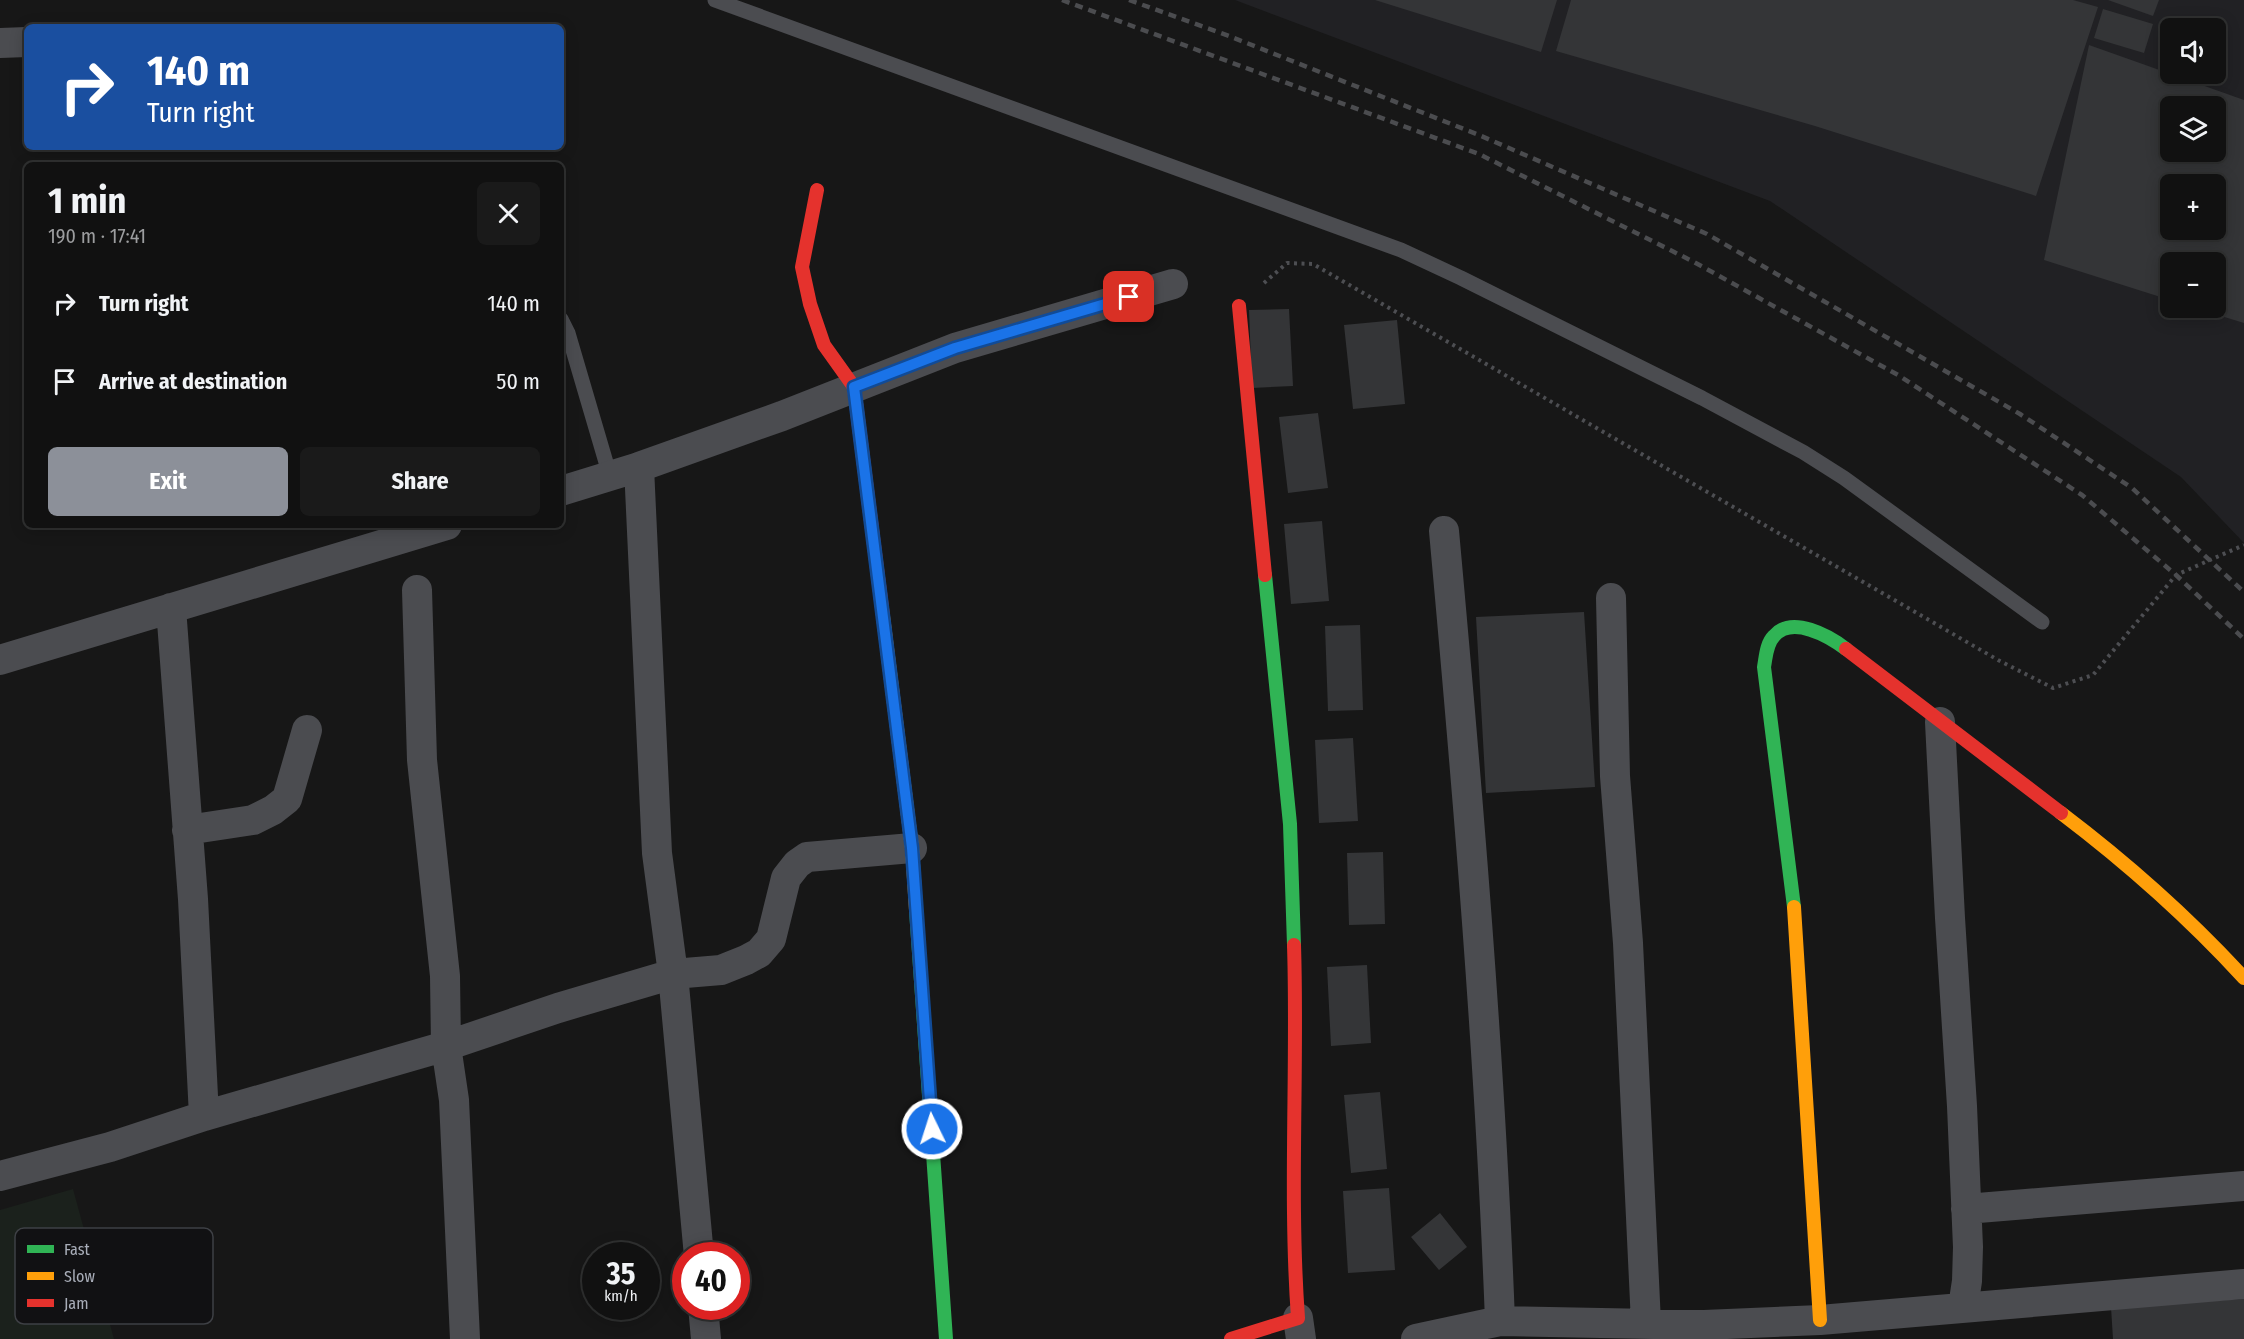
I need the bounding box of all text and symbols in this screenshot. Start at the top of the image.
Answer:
map controls [2160,18,2226,318]
button: sound [2160,18,2226,84]
text: 140 m [147,46,250,96]
icon: right [48,48,126,126]
button: layers [2160,96,2226,162]
text: Turn right [147,97,255,129]
button: + [2160,174,2226,240]
text: 1 min [48,179,126,223]
button: close [477,182,540,245]
text: 190 m · 17:41 [48,224,146,248]
button: − [2160,252,2226,318]
pin [1103,271,1154,322]
icon: arrive [1112,280,1145,313]
icon: right [48,287,81,320]
text: Turn right [99,290,188,317]
text: 140 m [487,290,540,317]
icon: arrive [48,365,81,398]
text: Arrive at destination [99,368,287,395]
text: 50 m [496,368,540,395]
button: Exit [48,447,288,516]
button: Share [300,447,540,516]
position arrow [900,1097,964,1161]
legend [15,1228,213,1324]
text: Fast [64,1240,91,1259]
speed limit sign: 40 [672,1242,750,1320]
text: 35 [607,1256,635,1292]
text: Slow [64,1267,95,1286]
text: km/h [604,1287,638,1305]
text: Jam [64,1294,89,1313]

